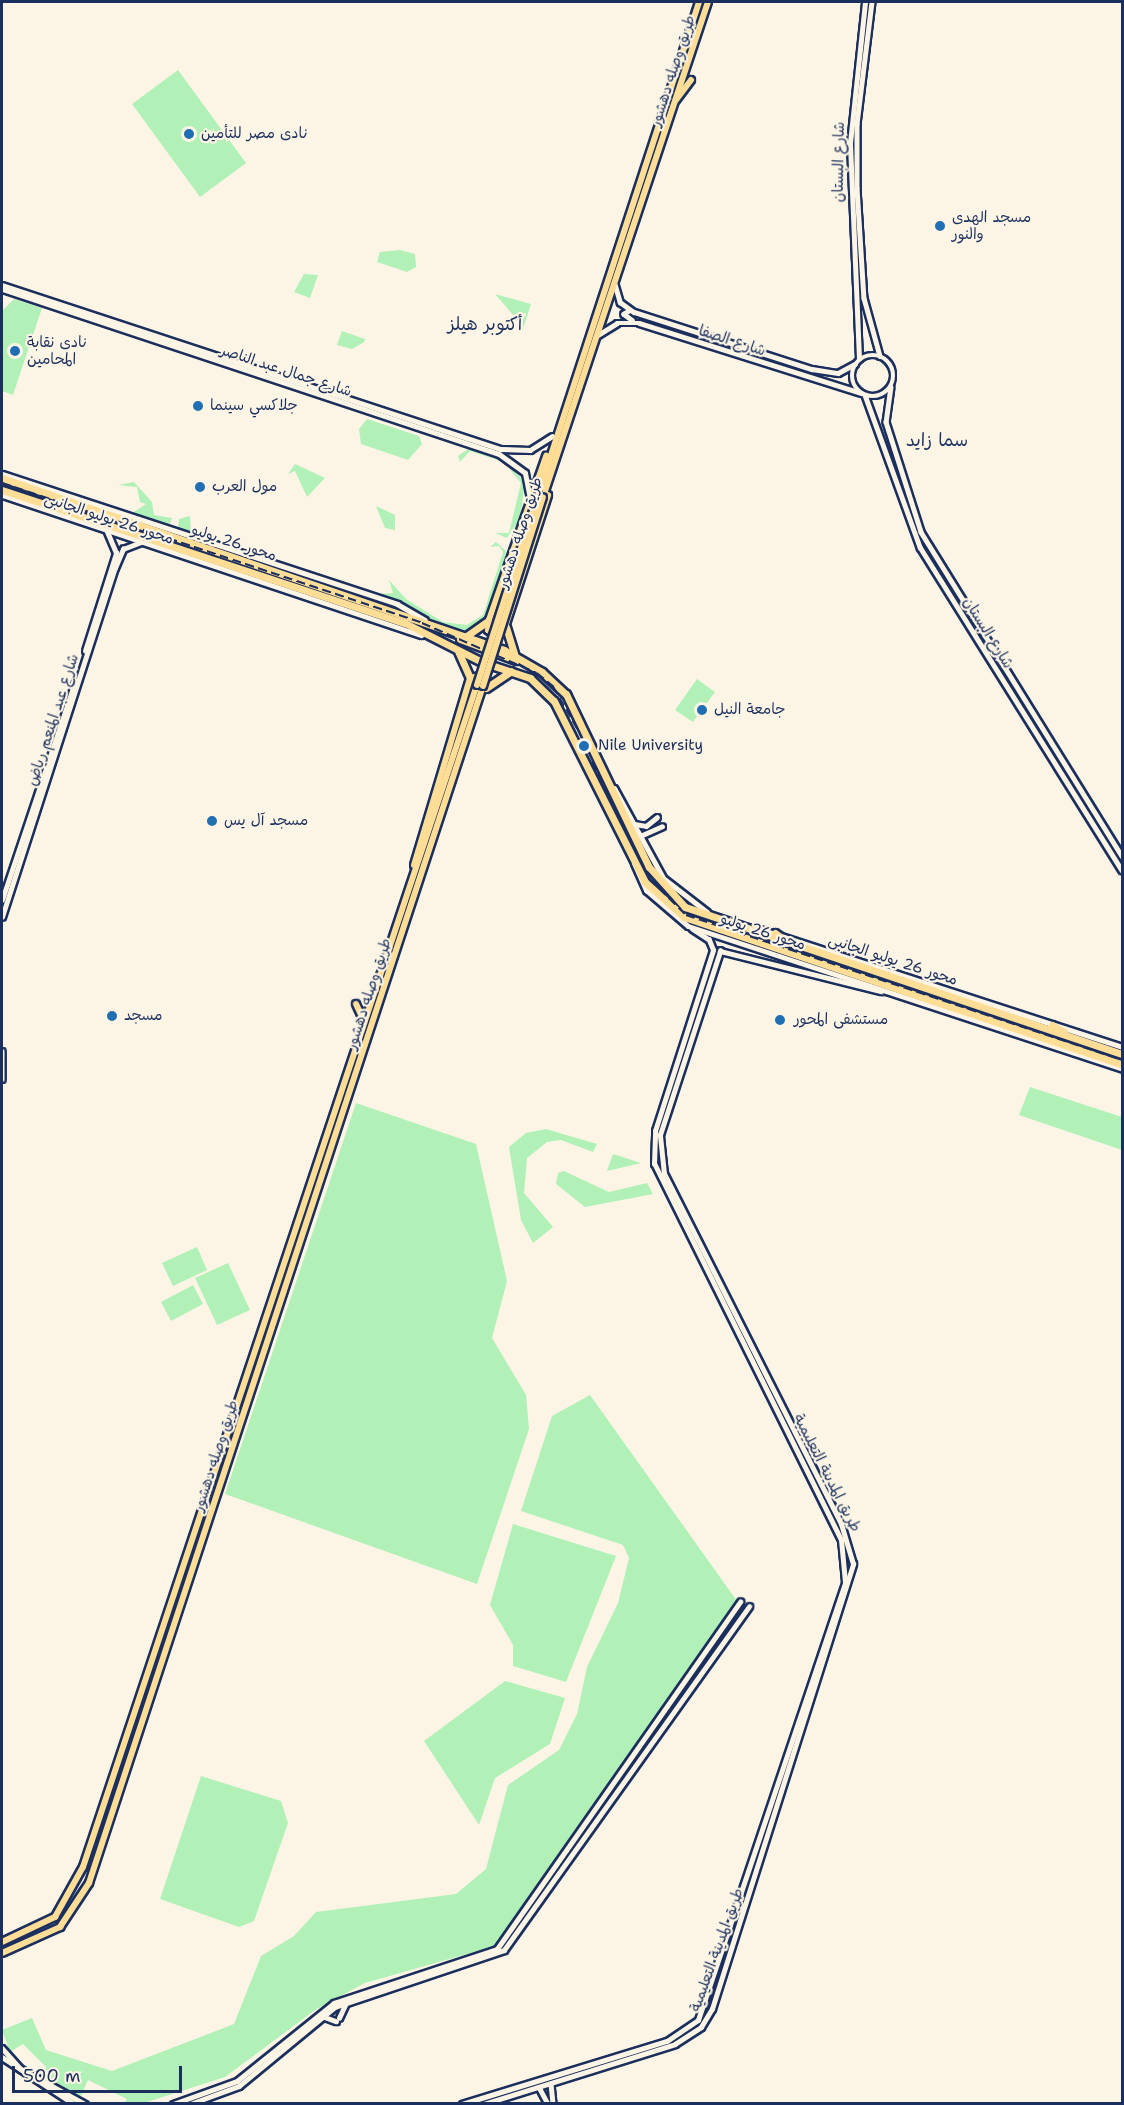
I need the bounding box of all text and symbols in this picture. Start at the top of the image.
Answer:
street label: طريق وصله دهشور [647,13,699,129]
street label: شارع البستان [829,121,849,203]
place label: نادى مصر للتأمين [201,125,308,143]
marker: نادى مصر للتأمين [182,127,196,141]
place label: مسجد الهدى والنور [952,208,1031,243]
marker: مسجد الهدى والنور [933,219,947,233]
district label: أكتوبر هيلز [448,313,522,335]
street label: شارع الصفا [696,322,768,360]
place label: نادى نقابة المحامين [27,333,88,368]
street label: شارع جمال عبد الناصر [218,341,354,401]
marker: نادى نقابة المحامين [8,344,22,358]
place label: جلاكسي سينما [210,397,298,415]
marker: جلاكسي سينما [191,399,205,413]
district label: سما زايد [906,429,968,451]
street label: طريق وصله دهشور [494,475,546,591]
place label: مول العرب [212,478,277,496]
marker: مول العرب [193,480,207,494]
street label: محور 26 يوليو الجانبى [42,490,176,548]
street label: محور 26 يوليو [189,521,279,565]
street label: شارع البستان [959,594,1017,672]
street label: شارع عبد المنعم رياض [23,652,83,788]
place label: جامعة النيل [714,701,785,719]
marker: جامعة النيل [695,703,709,717]
marker: Nile University [575,737,593,755]
place label: Nile University [598,737,703,755]
place label: مسجد آل يس [224,812,308,830]
marker: مسجد آل يس [205,814,219,828]
street label: محور 26 يوليو [718,910,808,954]
street label: محور 26 يوليو الجانبى [826,931,960,989]
street label: طريق وصله دهشور [343,936,395,1052]
place label: مسجد [124,1007,163,1025]
marker: مسجد [105,1009,119,1023]
marker: مستشفى المحور [771,1011,789,1029]
place label: مستشفى المحور [794,1011,888,1029]
street label: طريق وصله دهشور [190,1398,242,1514]
street label: طريق المدينة التعليمية [789,1411,865,1535]
street label: طريق المدينة التعليمية [686,1886,748,2014]
scale bar [15,2054,184,2092]
text: 500 m [23,2064,81,2088]

